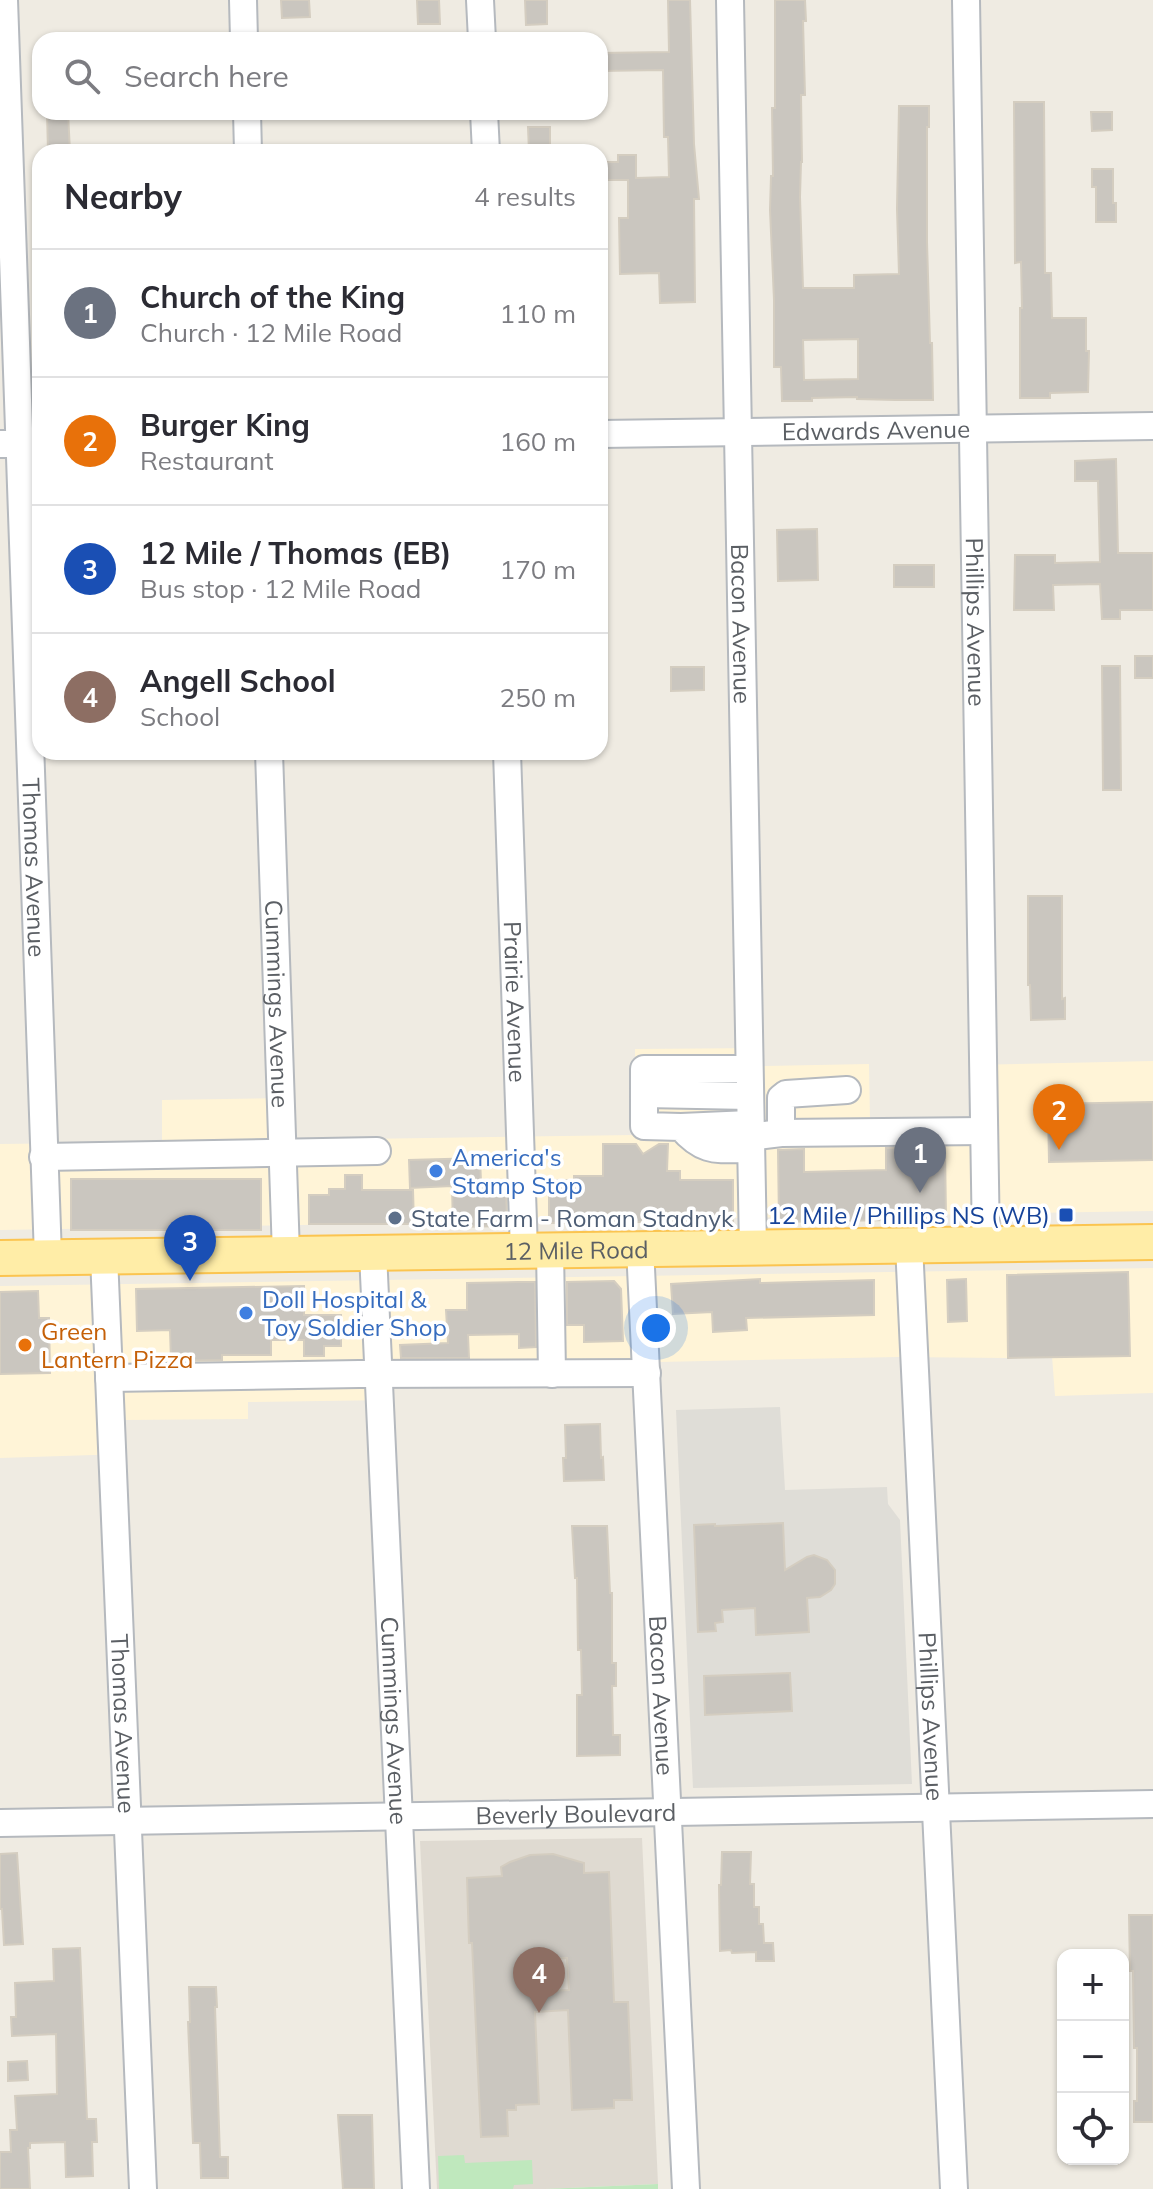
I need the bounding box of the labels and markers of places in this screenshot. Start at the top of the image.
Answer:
pin: 2 [1033,1084,1085,1150]
pin: 1 [894,1127,946,1193]
place label: America's Stamp Stop [452,1142,583,1200]
marker: America's Stamp Stop [427,1162,445,1180]
place label: 12 Mile / Phillips NS (WB) [767,1200,1050,1230]
place label: State Farm - Roman Stadnyk [411,1203,734,1233]
marker: 12 Mile / Phillips NS (WB) [1057,1206,1075,1224]
marker: State Farm - Roman Stadnyk [386,1209,404,1227]
pin: 3 [164,1215,216,1281]
place label: Doll Hospital & Toy Soldier Shop [262,1284,447,1342]
marker: Doll Hospital & Toy Soldier Shop [237,1304,255,1322]
place label: Green Lantern Pizza [41,1316,193,1374]
marker: Green Lantern Pizza [16,1336,34,1354]
pin: 4 [513,1947,565,2013]

